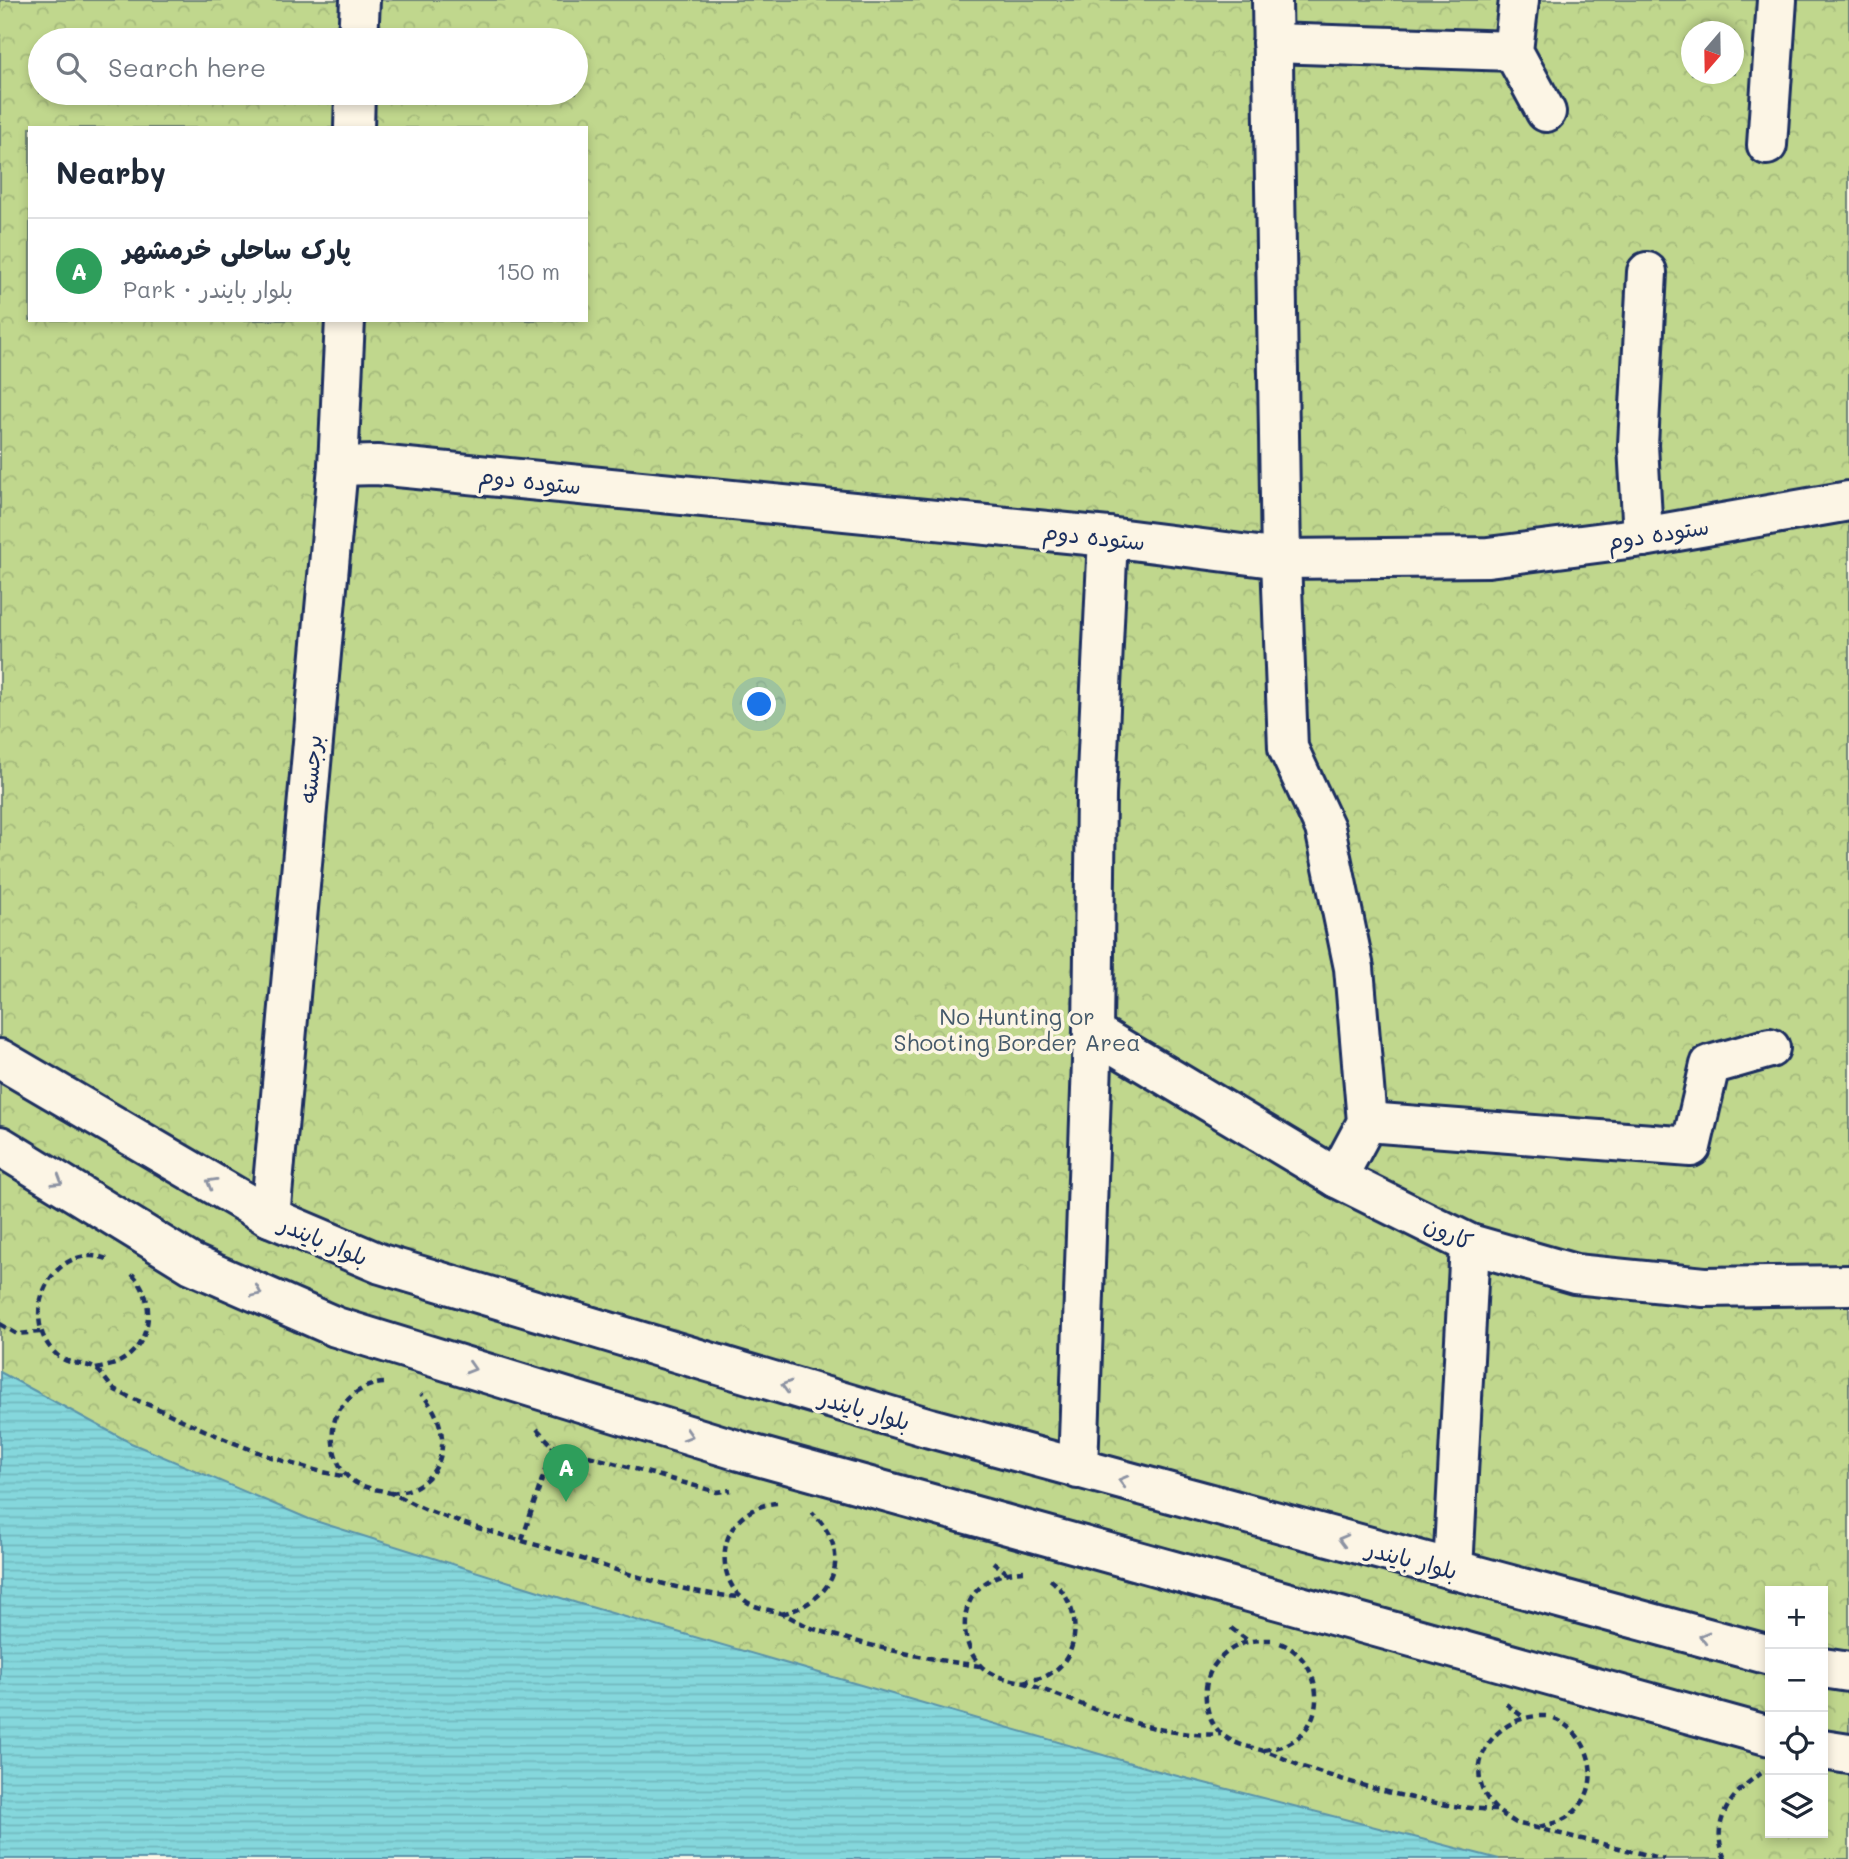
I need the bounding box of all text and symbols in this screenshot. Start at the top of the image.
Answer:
north arrow [1681,21,1744,84]
search box [28,28,588,105]
icon: search [52,48,90,86]
text: Search here [108,50,266,84]
text: Nearby [56,152,166,192]
text: پارک ساحلی خرمشهر [123,232,351,266]
text: A [71,256,87,286]
text: 150 m [496,256,560,286]
text: Park · بلوار بایندر [123,274,293,304]
street label: ستوده دوم [477,460,583,504]
street label: ستوده دوم [1605,510,1712,560]
street label: ستوده دوم [1041,516,1147,560]
your location [742,687,776,721]
street label: برجسته [292,733,328,805]
park label: No Hunting or Shooting Border Area [893,1001,1141,1057]
one-way arrow [51,1173,64,1186]
one-way arrow [206,1178,219,1191]
street label: بلوار بایندر [273,1207,373,1272]
street label: کارون [1420,1208,1478,1256]
one-way arrow [249,1284,262,1298]
one-way arrow [464,1359,476,1374]
one-way arrow [780,1379,792,1394]
street label: بلوار بایندر [814,1381,914,1436]
one-way arrow [682,1426,694,1441]
pin: A [543,1444,589,1502]
one-way arrow [1117,1475,1129,1489]
street label: بلوار بایندر [1361,1532,1461,1586]
one-way arrow [1337,1534,1349,1548]
map controls [1765,1586,1828,1838]
button: + [1765,1586,1828,1649]
one-way arrow [1698,1631,1710,1645]
button: − [1765,1649,1828,1712]
button: locate [1765,1712,1828,1775]
button: layers [1765,1775,1828,1838]

